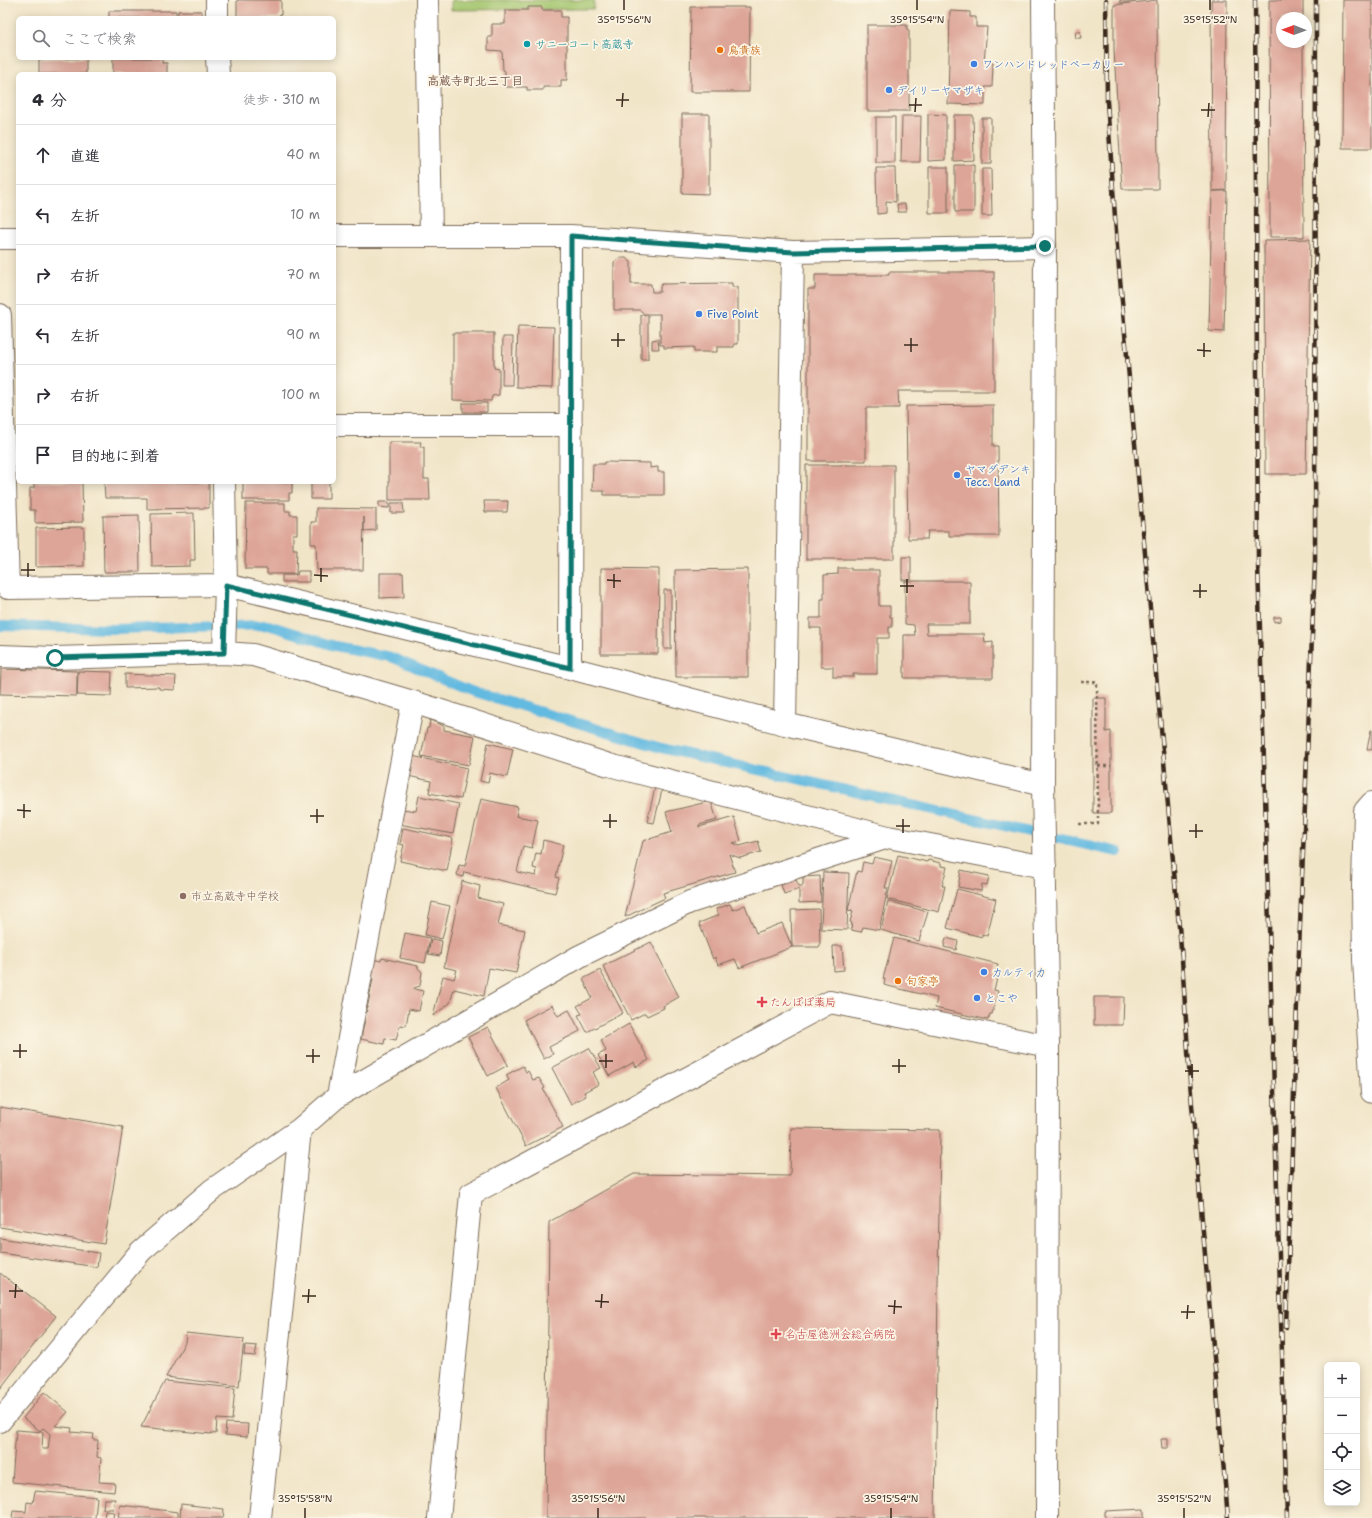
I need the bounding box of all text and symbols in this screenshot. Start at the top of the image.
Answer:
north arrow [1276,12,1312,48]
text: 35°15'56"N [597,13,651,26]
text: 35°15'54"N [889,13,945,26]
text: 35°15'52"N [1183,13,1237,26]
search box [16,16,336,60]
icon: search [30,27,52,49]
text: ここで検索 [62,29,137,49]
place label: サニーコート高蔵寺 [535,37,634,52]
marker: サニーコート高蔵寺 [522,39,532,49]
place label: 鳥貴族 [728,43,761,58]
marker: 鳥貴族 [715,45,725,55]
place label: ワンハンドレッドベーカリー [982,57,1124,72]
marker: ワンハンドレッドベーカリー [969,59,979,69]
district label: 高蔵寺町北三丁目 [427,73,523,89]
place label: デイリーヤマザキ [897,83,985,98]
marker: デイリーヤマザキ [884,85,894,95]
text: 4 分 [32,89,67,111]
text: 徒歩 · 310 m [243,91,320,108]
icon: ahead [32,144,54,166]
text: 直進 [70,146,100,166]
text: 40 m [286,146,320,163]
icon: left [32,204,54,226]
text: 左折 [70,206,100,226]
text: 10 m [290,206,320,223]
route end [1036,237,1054,255]
icon: right [32,264,54,286]
text: 右折 [70,266,100,286]
text: 70 m [286,266,320,283]
place label: Five Point [707,307,759,322]
marker: Five Point [694,309,704,319]
icon: left [32,324,54,346]
text: 左折 [70,326,100,346]
text: 90 m [286,326,320,343]
icon: right [32,384,54,406]
text: 右折 [70,386,100,406]
text: 100 m [281,386,320,403]
icon: arrive [32,444,54,466]
text: 目的地に到着 [70,446,160,466]
place label: ヤマダデンキ Tecc. Land [965,462,1031,490]
marker: ヤマダデンキ Tecc. Land [952,470,962,480]
route start [46,649,64,667]
place label: 市立高蔵寺中学校 [191,889,279,904]
marker: 市立高蔵寺中学校 [178,891,188,901]
place label: カルティカ [992,965,1047,980]
marker: カルティカ [979,967,989,977]
place label: 旬家亭 [906,974,939,989]
marker: 旬家亭 [893,976,903,986]
place label: とこや [985,991,1018,1006]
marker: とこや [972,993,982,1003]
place label: たんぽぽ薬局 [770,995,836,1010]
marker: たんぽぽ薬局 [757,997,767,1007]
place label: 名古屋徳洲会総合病院 [785,1327,895,1342]
marker: 名古屋徳洲会総合病院 [770,1328,782,1340]
map controls [1324,1362,1360,1506]
button: + [1324,1362,1360,1398]
button: − [1324,1398,1360,1434]
button: locate [1324,1434,1360,1470]
button: layers [1324,1470,1360,1506]
text: 35°15'58"N [278,1492,333,1505]
text: 35°15'56"N [571,1492,625,1505]
text: 35°15'54"N [863,1492,919,1505]
text: 35°15'52"N [1157,1492,1211,1505]

